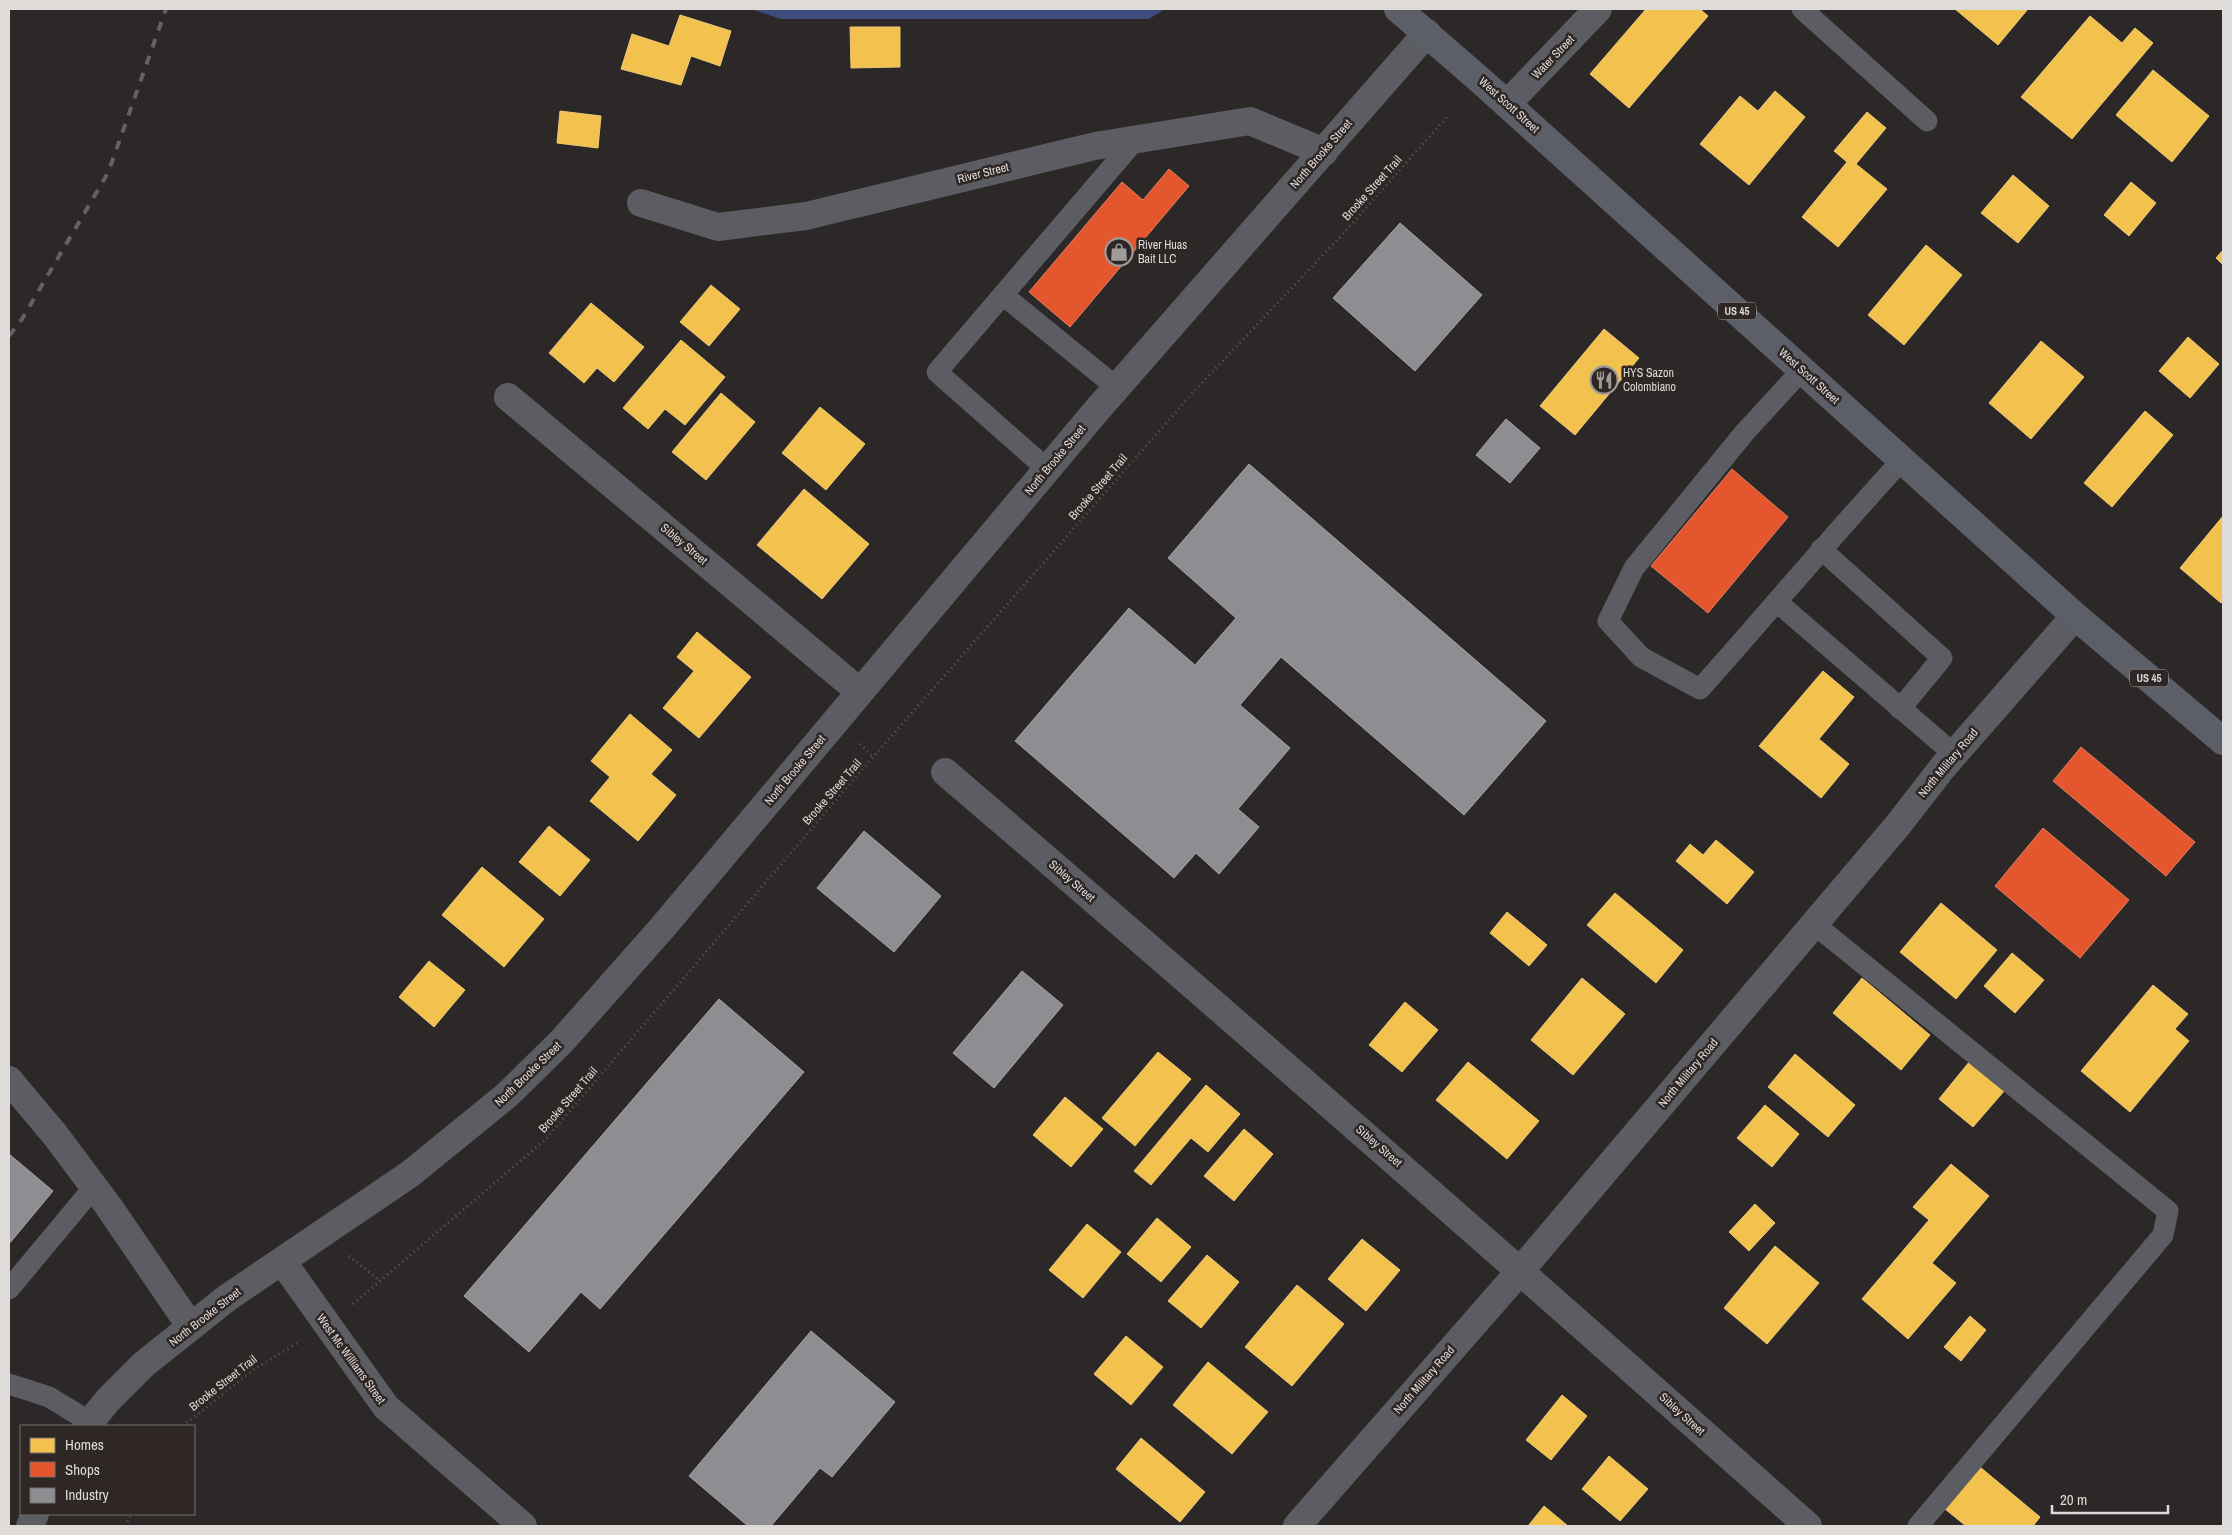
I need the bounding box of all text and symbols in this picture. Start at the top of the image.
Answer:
street label: Water Street [1528,32,1578,82]
street label: West Scott Street [1475,73,1543,137]
street label: North Brooke Street [1286,116,1356,192]
street label: Brooke Street Trail [1339,152,1405,224]
street label: River Street [956,159,1011,187]
shop icon: River Huas Bait LLC [1104,237,1134,267]
place label: River Huas Bait LLC [1138,237,1187,267]
road number: US 45 [1718,302,1756,320]
street label: West Scott Street [1775,344,1843,408]
restaurant icon: HYS Sazon Colombiano [1589,365,1619,395]
place label: HYS Sazon Colombiano [1623,365,1676,395]
street label: North Brooke Street [1021,421,1089,498]
street label: Brooke Street Trail [1065,451,1131,523]
street label: Sibley Street [657,520,711,568]
road number: US 45 [2130,670,2168,686]
street label: North Military Road [1914,725,1982,801]
street label: North Brooke Street [761,731,829,808]
street label: Brooke Street Trail [799,756,865,828]
street label: Sibley Street [1045,856,1099,906]
street label: North Military Road [1654,1035,1722,1111]
street label: North Brooke Street [491,1038,565,1110]
street label: Brooke Street Trail [535,1064,601,1136]
street label: Sibley Street [1352,1121,1406,1171]
street label: North Brooke Street [166,1284,244,1350]
street label: West Mc Williams Street [313,1311,389,1407]
street label: North Military Road [1390,1343,1458,1417]
street label: Brooke Street Trail [186,1351,260,1415]
street label: Sibley Street [1656,1389,1708,1439]
legend [20,1425,195,1515]
text: Homes [65,1434,104,1455]
text: Shops [65,1459,100,1480]
scale bar [2052,1482,2168,1514]
text: Industry [65,1484,110,1505]
text: 20 m [2060,1489,2087,1510]

